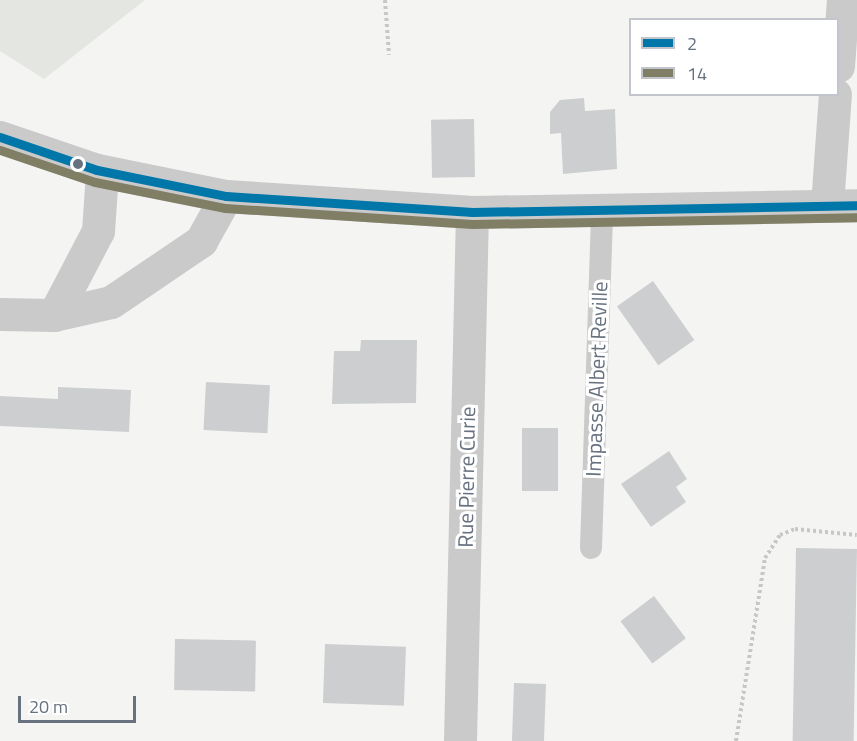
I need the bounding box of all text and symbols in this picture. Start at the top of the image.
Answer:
legend [629,18,839,96]
text: 2 [687,30,697,57]
text: 14 [687,60,707,87]
unlabelled marker [72,158,84,170]
street label: Impasse Albert Reville [580,281,612,477]
street label: Rue Pierre Curie [452,406,480,548]
scale bar [21,684,140,722]
text: 20 m [29,693,68,720]

